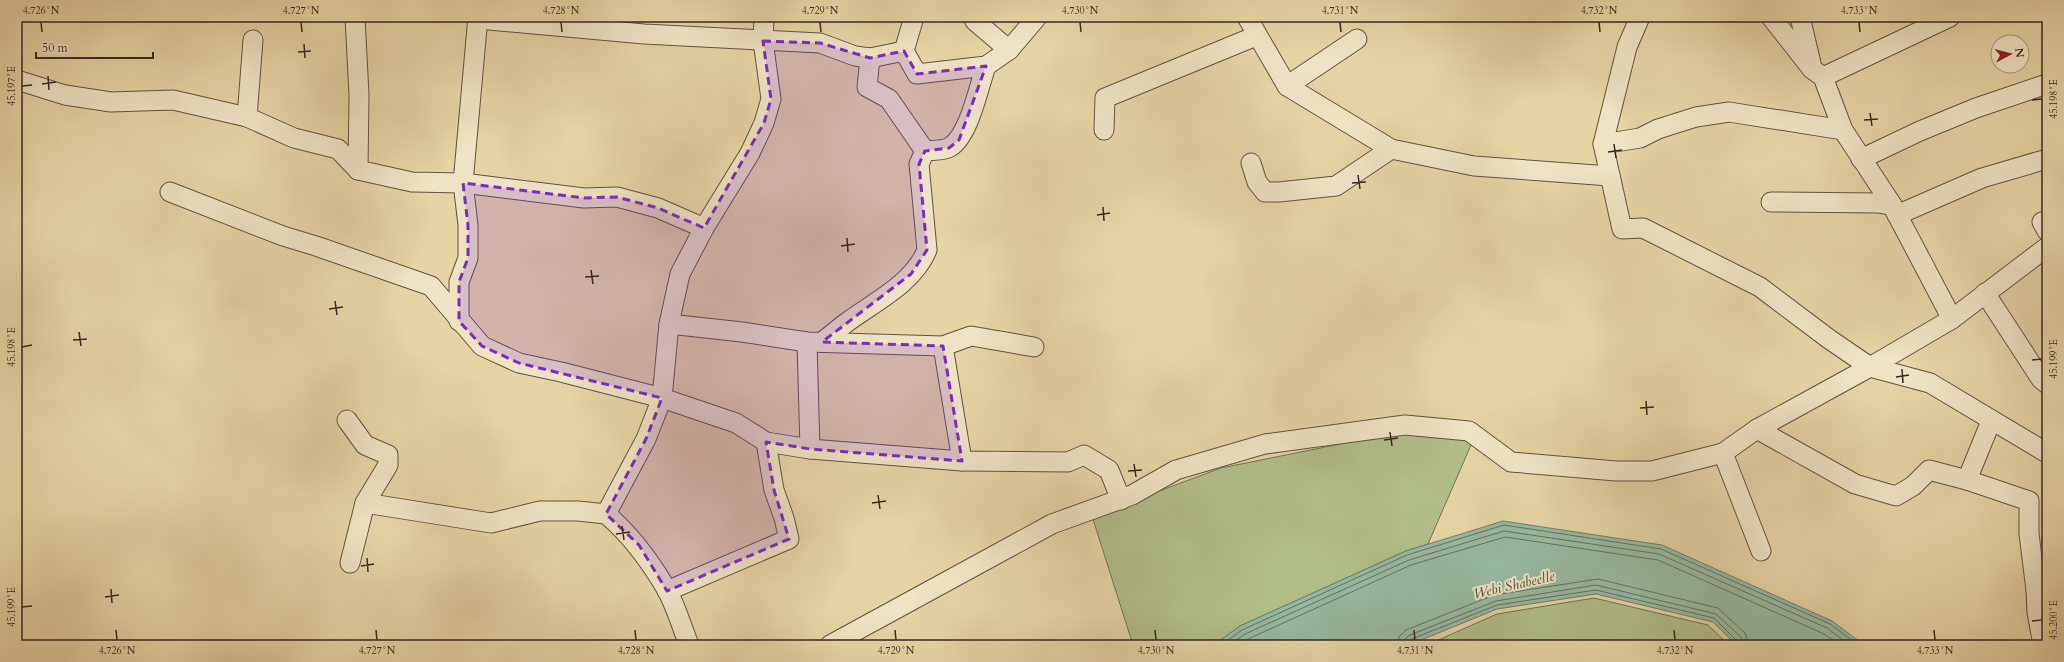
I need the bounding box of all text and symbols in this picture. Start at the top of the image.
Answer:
text: 4.726°N [23,4,60,18]
text: 4.727°N [283,4,320,18]
text: 4.728°N [543,4,580,18]
text: 4.729°N [802,4,839,18]
text: 4.730°N [1062,4,1099,18]
text: 4.731°N [1322,4,1359,18]
text: 4.732°N [1581,4,1618,18]
text: 4.733°N [1841,4,1878,18]
scale bar [36,34,153,60]
north arrow [1990,34,2030,74]
text: 50 m [42,40,69,56]
text: N [2011,47,2028,59]
text: 45.197°E [5,66,19,106]
text: 45.198°E [2047,79,2061,119]
text: 45.198°E [5,327,19,367]
text: 45.199°E [2047,339,2061,379]
water label: Webi Shabeelle [1472,566,1557,604]
text: 45.199°E [5,587,19,627]
text: 45.200°E [2047,600,2061,640]
text: 4.726°N [99,644,136,658]
text: 4.727°N [359,644,396,658]
text: 4.728°N [618,644,655,658]
text: 4.729°N [878,644,915,658]
text: 4.730°N [1138,644,1175,658]
text: 4.731°N [1397,644,1434,658]
text: 4.732°N [1657,644,1694,658]
text: 4.733°N [1917,644,1954,658]

